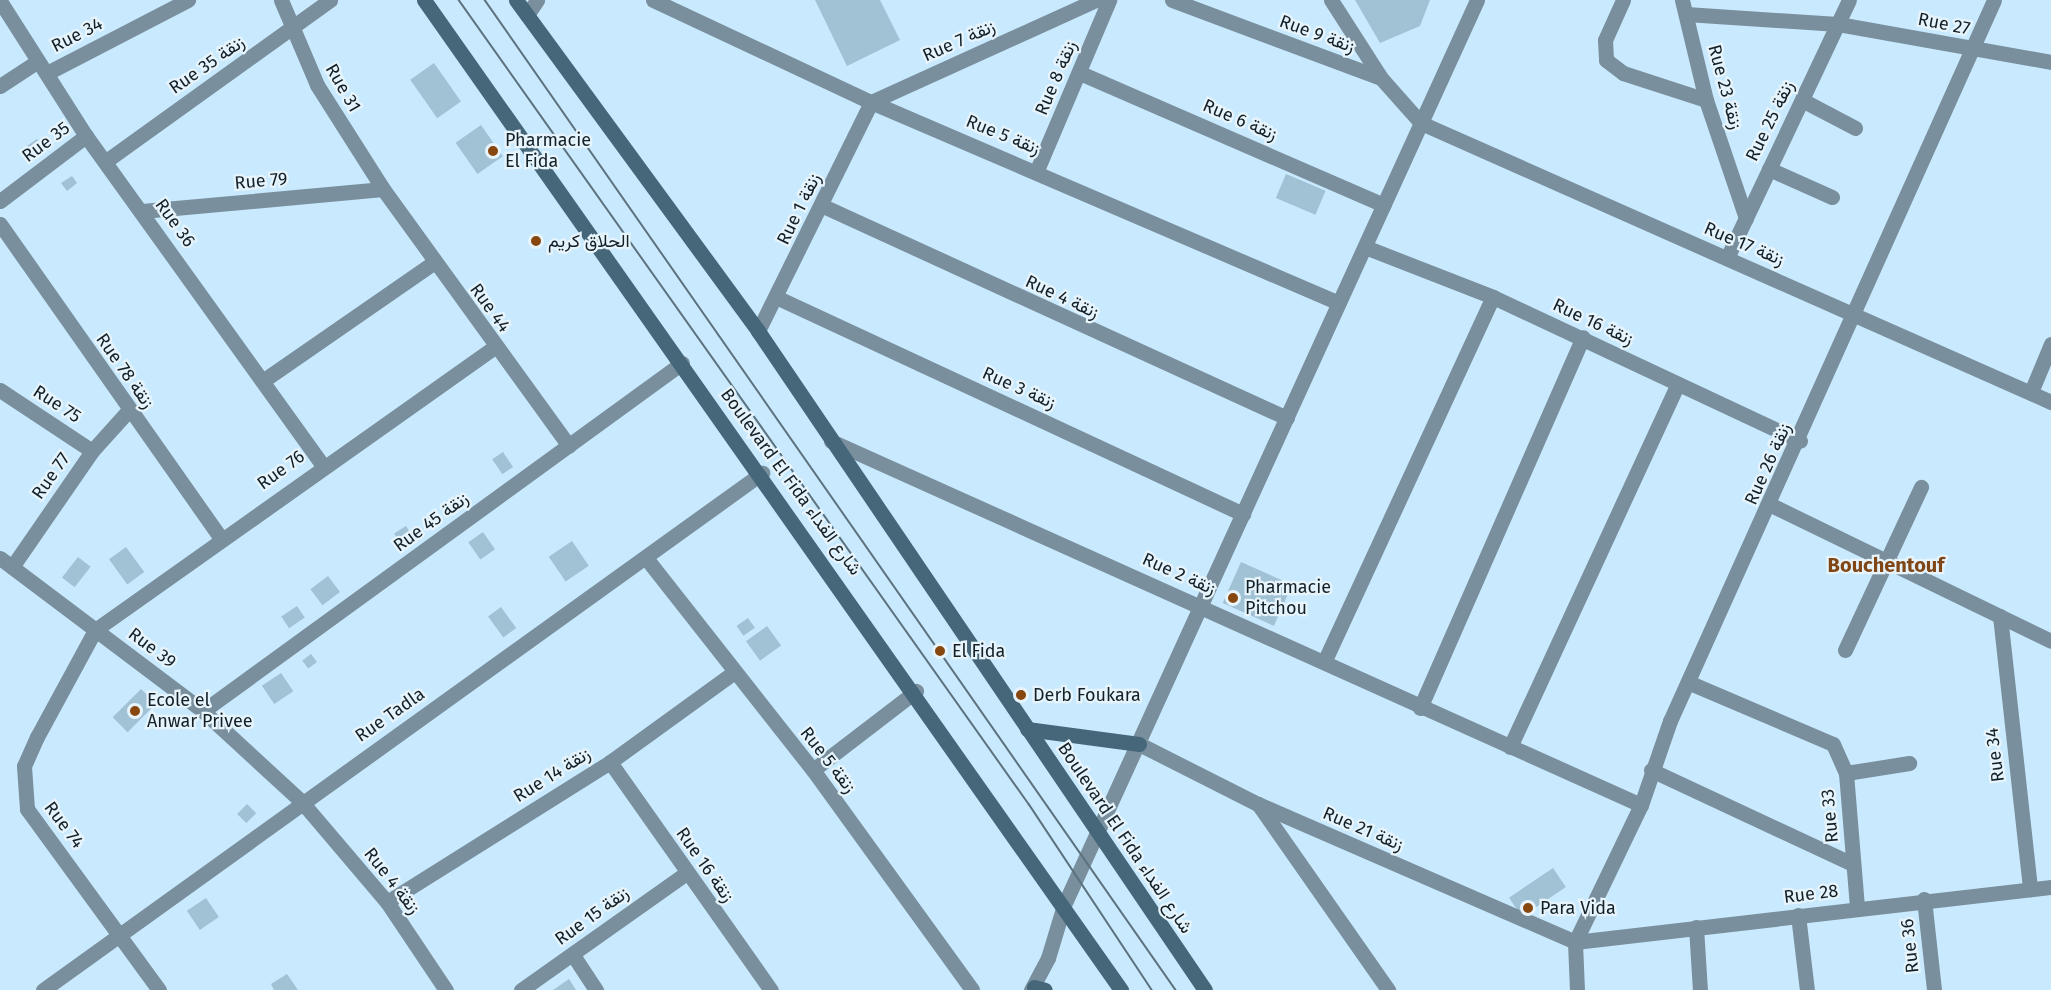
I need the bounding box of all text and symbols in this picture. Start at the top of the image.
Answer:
street label: Rue 27 [1916,8,1972,40]
street label: Rue 9 زنقة [1276,10,1358,58]
street label: Rue 34 [48,13,106,57]
street label: Rue 7 زنقة [919,15,999,67]
street label: Rue 35 زنقة [165,31,249,99]
street label: Rue 8 زنقة [1031,37,1081,119]
street label: Rue 23 زنقة [1703,42,1747,132]
street label: Rue 31 [321,60,365,116]
street label: Rue 25 زنقة [1741,77,1799,165]
street label: Rue 6 زنقة [1200,95,1280,145]
street label: Rue 5 زنقة [963,110,1043,160]
street label: Rue 35 [18,117,74,167]
place label: Pharmacie El Fida [505,130,591,172]
marker: Pharmacie El Fida [486,144,500,158]
street label: Rue 79 [234,168,288,194]
street label: Rue 1 زنقة [772,170,826,248]
street label: Rue 36 [150,195,200,251]
street label: Rue 17 زنقة [1701,217,1787,271]
place label: الحلاق كريم [548,230,630,252]
marker: الحلاق كريم [529,234,543,248]
street label: Rue 4 زنقة [1022,271,1102,323]
street label: Rue 44 [465,279,515,337]
street label: Rue 16 زنقة [1549,294,1637,350]
street label: Rue 78 زنقة [91,329,159,413]
street label: Rue 3 زنقة [979,362,1059,414]
street label: Rue 75 [29,381,85,427]
street label: Boulevard El Fida شارع الفداء [716,384,866,580]
street label: Rue 26 زنقة [1740,420,1796,508]
street label: Rue 76 [253,446,309,494]
street label: Rue 77 [27,449,75,503]
street label: Rue 45 زنقة [389,488,473,556]
street label: Rue 2 زنقة [1139,548,1219,600]
district label: Bouchentouf [1828,553,1944,577]
place label: Pharmacie Pitchou [1245,577,1331,620]
marker: Pharmacie Pitchou [1226,591,1240,605]
street label: Rue 39 [124,623,180,673]
place label: El Fida [952,640,1005,662]
marker: El Fida [933,644,947,658]
street label: Rue Tadla [351,683,429,747]
place label: Derb Foukara [1033,684,1141,706]
marker: Derb Foukara [1014,688,1028,702]
place label: Ecole el Anwar Privee [147,690,253,732]
marker: Ecole el Anwar Privee [128,704,142,718]
street label: Rue 5 زنقة [795,723,861,797]
street label: Rue 34 [1981,727,2009,783]
street label: Boulevard El Fida شارع الفداء [1053,738,1197,938]
street label: Rue 14 زنقة [510,743,594,807]
street label: Rue 33 [1817,788,1843,844]
street label: Rue 74 [39,797,89,853]
street label: Rue 21 زنقة [1320,802,1406,856]
street label: Rue 16 زنقة [671,823,739,907]
street label: Rue 4 زنقة [359,843,425,919]
street label: Rue 28 [1783,880,1839,908]
street label: Rue 15 زنقة [551,882,633,950]
place label: Para Vida [1540,897,1616,919]
marker: Para Vida [1521,901,1535,915]
street label: Rue 36 [1896,918,1924,974]

